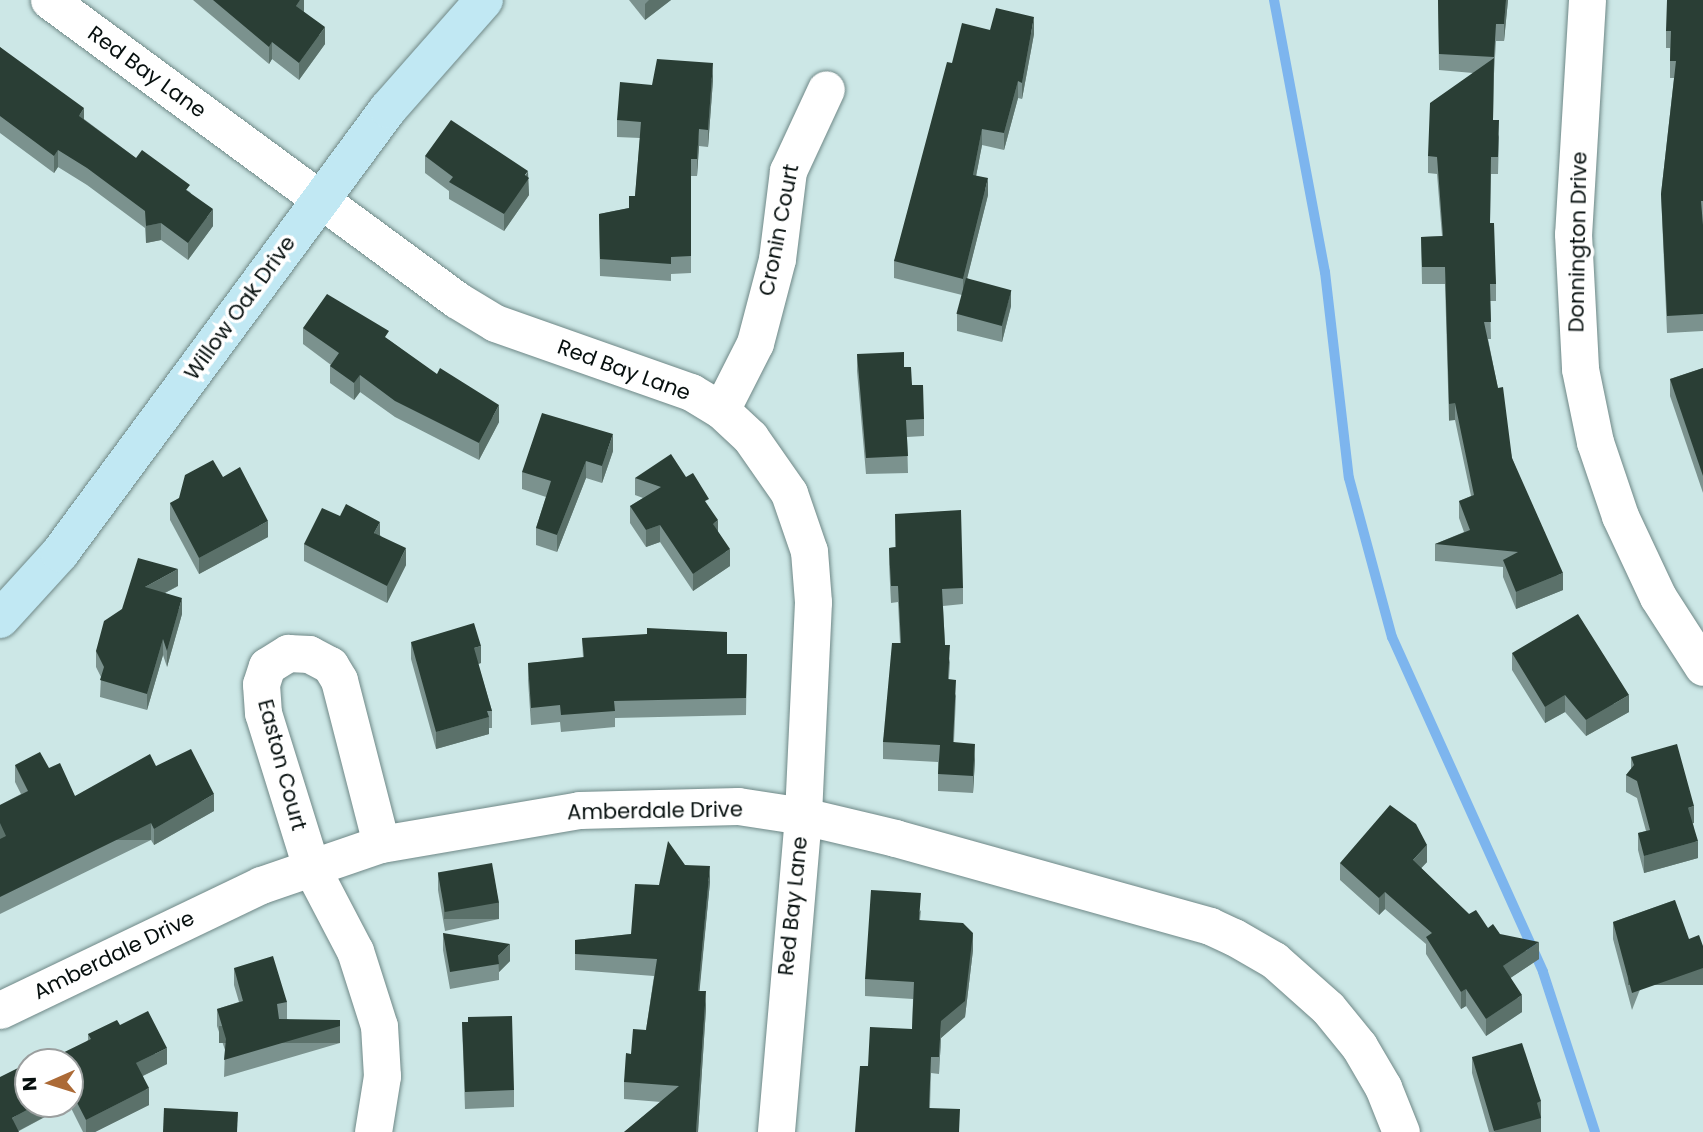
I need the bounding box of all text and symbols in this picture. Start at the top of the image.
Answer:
street label: Red Bay Lane [83,21,211,123]
street label: Donnington Drive [1564,151,1592,333]
street label: Cronin Court [754,162,804,298]
street label: Willow Oak Drive [179,231,301,385]
street label: Red Bay Lane [554,334,694,406]
street label: Easton Court [252,697,312,833]
street label: Amberdale Drive [567,797,743,825]
street label: Red Bay Lane [773,835,813,977]
street label: Amberdale Drive [30,905,198,1005]
north arrow [14,1048,84,1118]
text: N [16,1076,43,1092]

